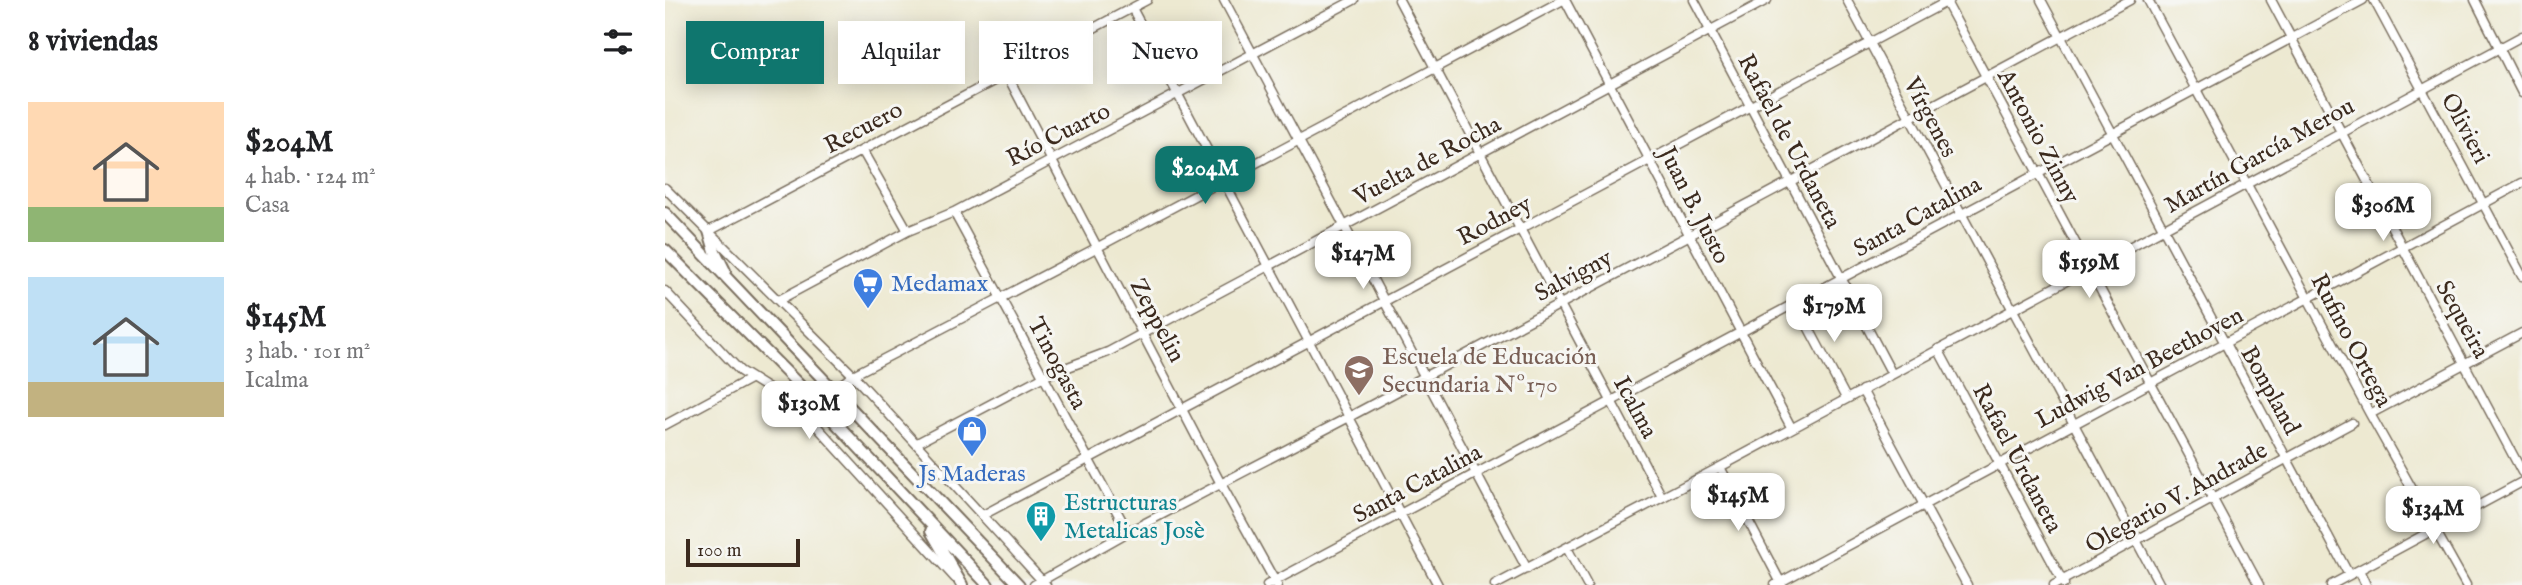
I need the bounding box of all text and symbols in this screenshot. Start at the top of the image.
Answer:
chip: Comprar [686,21,824,84]
chip: Alquilar [838,21,965,84]
chip: Filtros [979,21,1093,84]
chip: Nuevo [1107,21,1222,84]
text: 8 viviendas [28,23,158,61]
icon: filters [599,23,637,61]
street label: Rafael de Urdaneta [1730,49,1848,235]
street label: Antonio Zinny [1989,63,2086,209]
street label: Vírgenes [1895,71,1964,163]
street label: Olivieri [2433,88,2496,170]
street label: Martín García Merou [2159,91,2360,221]
street label: Recuero [819,95,908,162]
street label: Río Cuarto [1002,96,1116,175]
street label: Vuelta de Rocha [1348,109,1507,214]
text: $204M [245,124,333,162]
icon: home [84,130,168,214]
street label: Juan B. Justo [1650,139,1736,270]
pin: $204M [1156,146,1254,206]
text: $204M [1171,154,1239,183]
text: 4 hab. · 124 m² [245,162,376,191]
street label: Santa Catalina [1848,169,1988,265]
pin: $306M [2334,184,2432,243]
street label: Rodney [1452,189,1537,254]
text: Casa [245,191,289,220]
text: $306M [2351,191,2415,220]
pin: $147M [1314,232,1412,291]
text: $147M [1331,239,1395,268]
pin: $159M [2040,240,2138,300]
street label: Salvigny [1530,243,1618,310]
text: $159M [2058,248,2120,277]
supermarket icon: Medamax [851,266,885,310]
place label: Medamax [891,269,988,300]
street label: Rufino Ortega [2303,269,2399,413]
street label: Zeppelin [1122,273,1192,368]
street label: Sequeira [2428,275,2496,365]
pin: $179M [1785,284,1883,344]
text: $179M [1802,292,1866,321]
text: $145M [245,299,326,337]
street label: Ludwig Van Beethoven [2030,300,2249,436]
icon: home [84,305,168,389]
street label: Tinogasta [1020,312,1094,416]
text: 3 hab. · 101 m² [245,337,371,366]
street label: Bonpland [2233,341,2307,441]
place label: Escuela de Educación Secundaria Nº170 [1382,342,1597,401]
school or university icon: Escuela de Educación Secundaria Nº170 [1342,353,1376,397]
text: Icalma [245,366,309,395]
street label: Icalma [1605,371,1664,445]
street label: Rafael Urdaneta [1964,379,2069,539]
pin: $130M [760,382,858,441]
text: $130M [778,389,840,418]
shop icon: Js Maderas [955,414,989,458]
street label: Olegario V. Andrade [2080,435,2273,561]
street label: Santa Catalina [1348,437,1488,531]
place label: Js Maderas [915,459,1026,490]
pin: $145M [1689,474,1787,533]
text: $145M [1707,481,1769,510]
pin: $134M [2384,486,2482,546]
place label: Estructuras Metalicas Josè [1064,488,1205,547]
text: $134M [2402,494,2464,523]
building icon: Estructuras Metalicas Josè [1024,499,1058,543]
scale bar [686,536,800,568]
text: 100 m [697,539,741,563]

